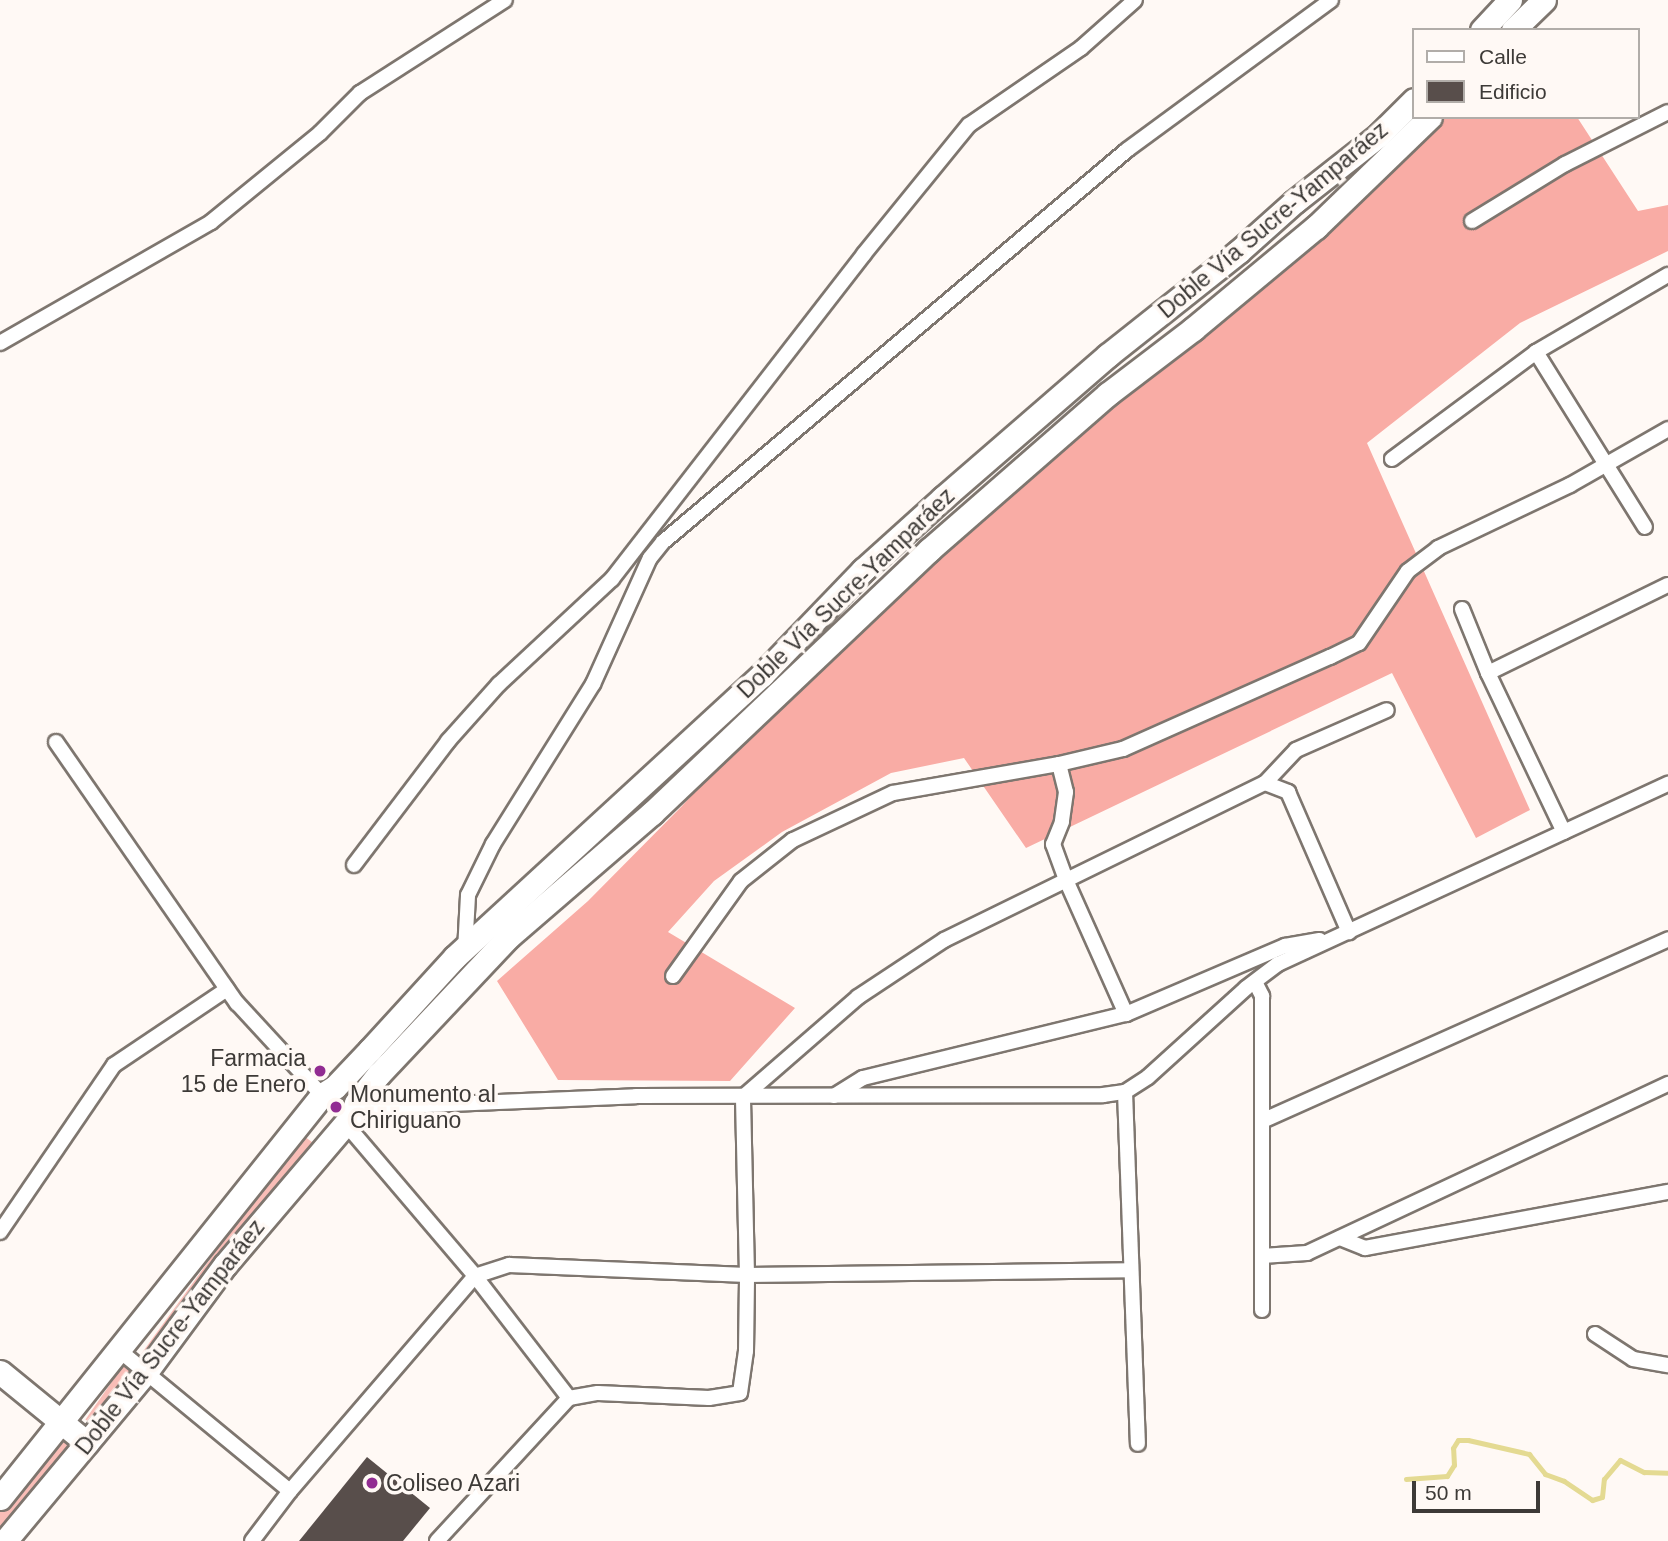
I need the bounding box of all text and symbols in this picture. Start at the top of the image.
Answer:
legend [1412,28,1640,119]
text: Calle [1479,45,1527,68]
text: Edificio [1479,80,1547,103]
street label: Doble Vía Sucre-Yamparáez [1153,116,1393,324]
street label: Doble Vía Sucre-Yamparáez [732,482,960,704]
place label: Farmacia 15 de Enero [181,1044,306,1098]
marker: Farmacia 15 de Enero [312,1063,328,1079]
place label: Monumento al Chiriguano [350,1080,496,1134]
marker: Monumento al Chiriguano [328,1099,344,1115]
street label: Doble Vía Sucre-Yamparáez [70,1214,270,1460]
scale bar [1416,1468,1544,1512]
place label: Coliseo Azari [386,1469,521,1497]
marker: Coliseo Azari [364,1475,380,1491]
text: 50 m [1425,1481,1472,1504]

